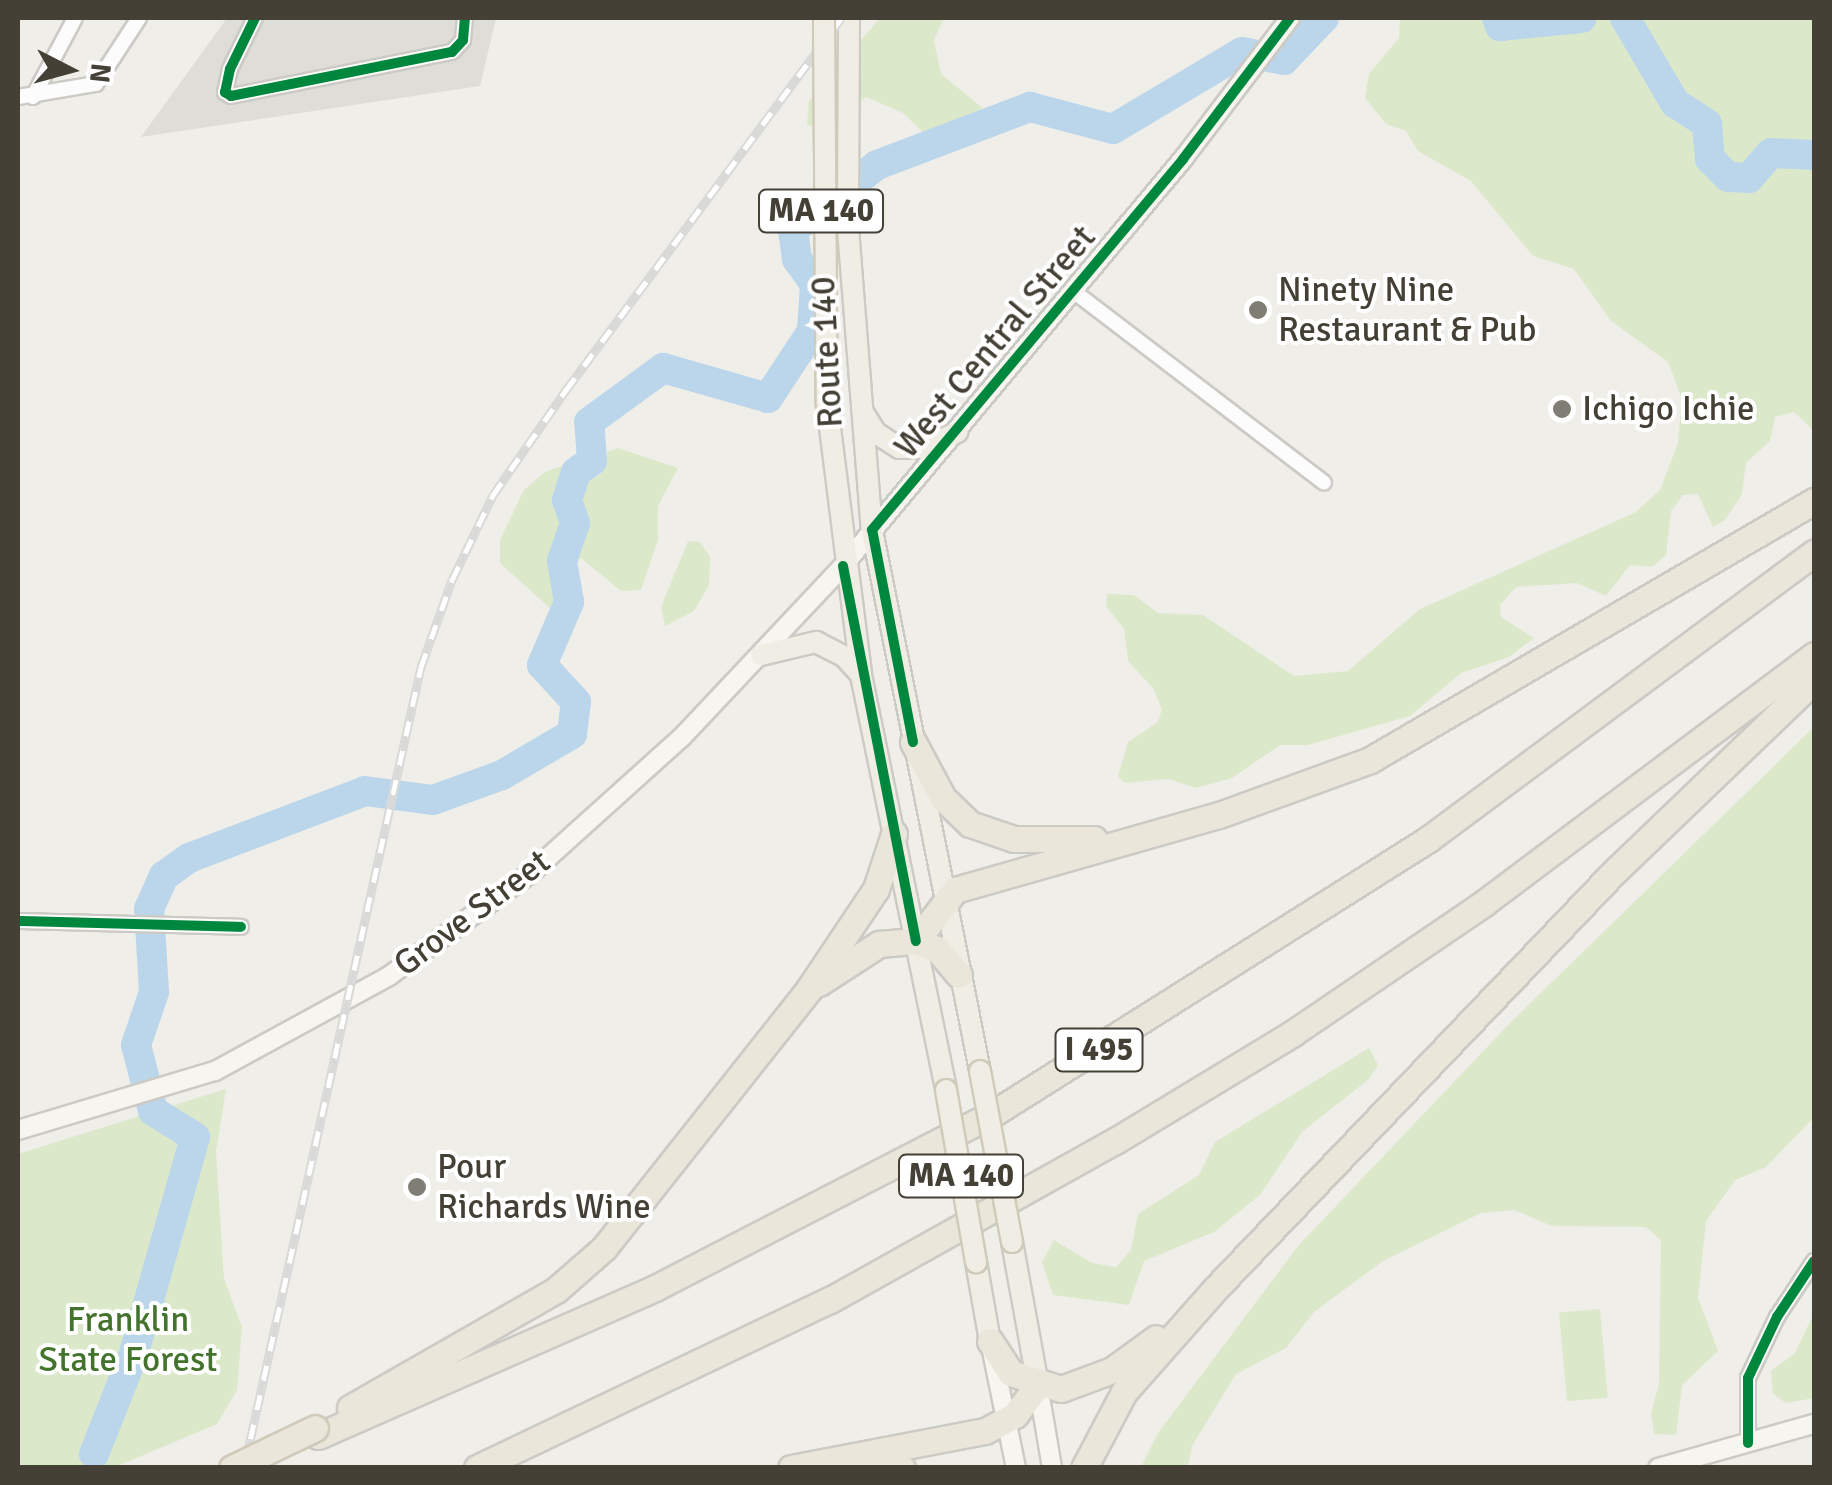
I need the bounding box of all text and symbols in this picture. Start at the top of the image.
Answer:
north arrow [20,20,120,120]
text: N [82,62,118,85]
road number: MA 140 [756,184,886,238]
street label: West Central Street [886,217,1104,467]
place label: Ninety Nine Restaurant & Pub [1278,269,1536,351]
street label: Route 140 [802,275,852,429]
marker: Ninety Nine Restaurant & Pub [1247,299,1269,321]
place label: Ichigo Ichie [1582,388,1755,430]
marker: Ichigo Ichie [1551,398,1573,420]
street label: Grove Street [386,841,558,985]
road number: I 495 [1054,1023,1144,1077]
place label: Pour Richards Wine [437,1146,651,1228]
road number: MA 140 [896,1149,1026,1203]
marker: Pour Richards Wine [406,1176,428,1198]
park label: Franklin State Forest [39,1299,217,1381]

